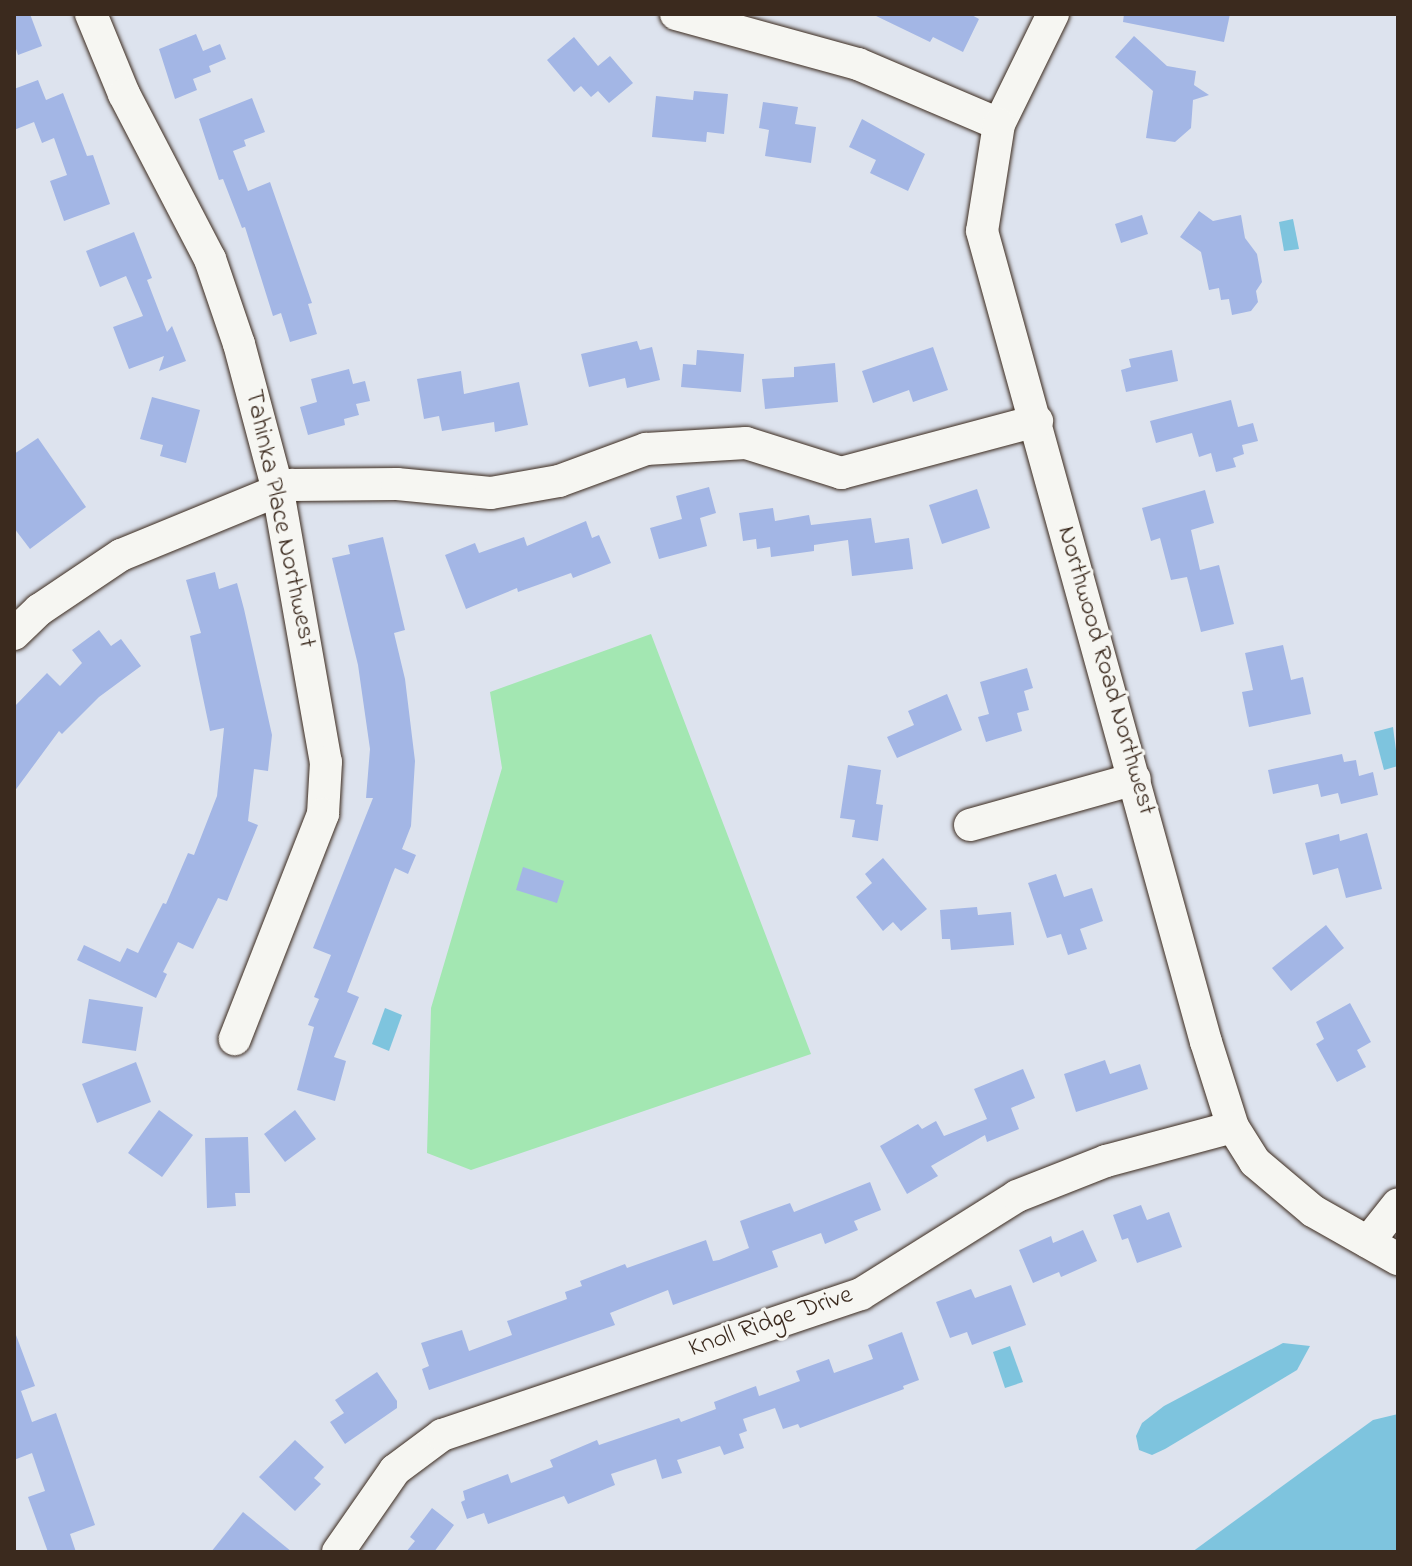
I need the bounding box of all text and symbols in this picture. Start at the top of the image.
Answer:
street label: Tahinka Place Northwest [236,387,322,651]
street label: Northwood Road Northwest [1049,523,1161,819]
street label: Knoll Ridge Drive [685,1280,857,1366]

